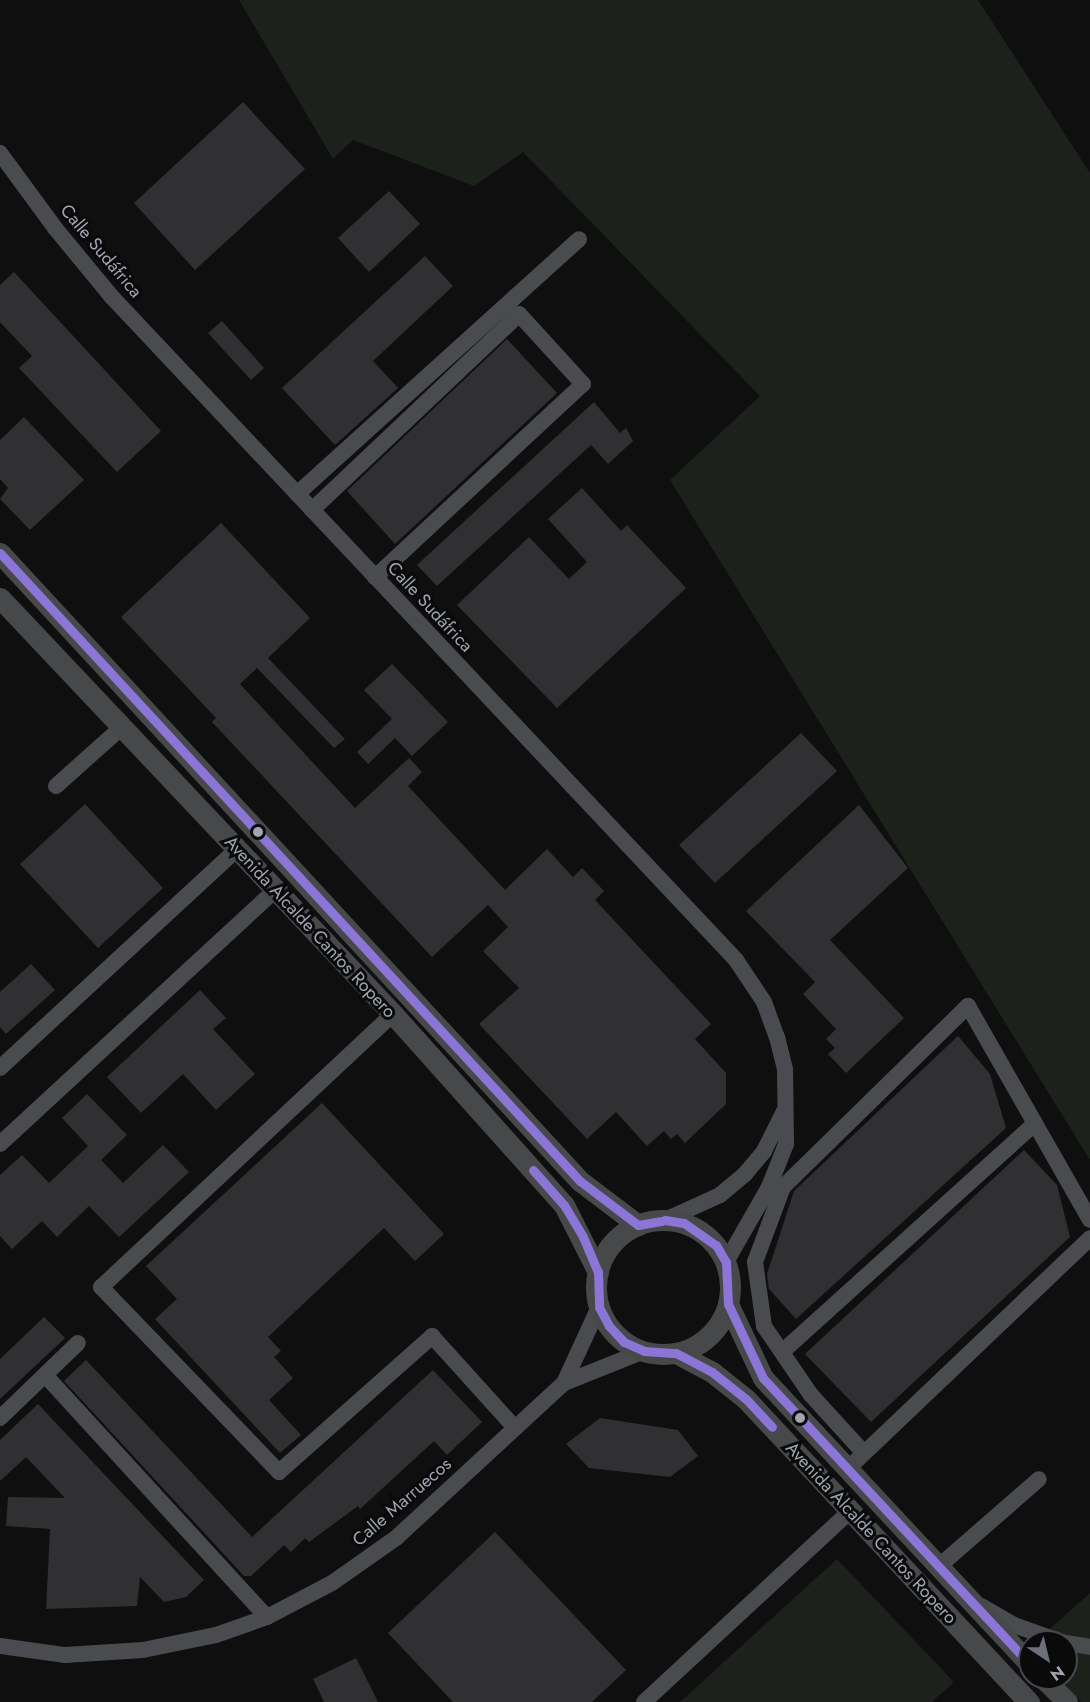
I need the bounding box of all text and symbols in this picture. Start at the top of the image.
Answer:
street label: Calle Sudáfrica [56,200,146,302]
street label: Calle Sudáfrica [383,557,477,657]
unlabelled marker [252,826,264,838]
street label: Avenida Alcalde Cantos Ropero [220,831,400,1023]
unlabelled marker [794,1412,806,1424]
street label: Avenida Alcalde Cantos Ropero [781,1437,961,1629]
street label: Calle Marruecos [348,1453,456,1551]
north arrow [1018,1630,1078,1690]
text: N [1046,1660,1069,1687]

